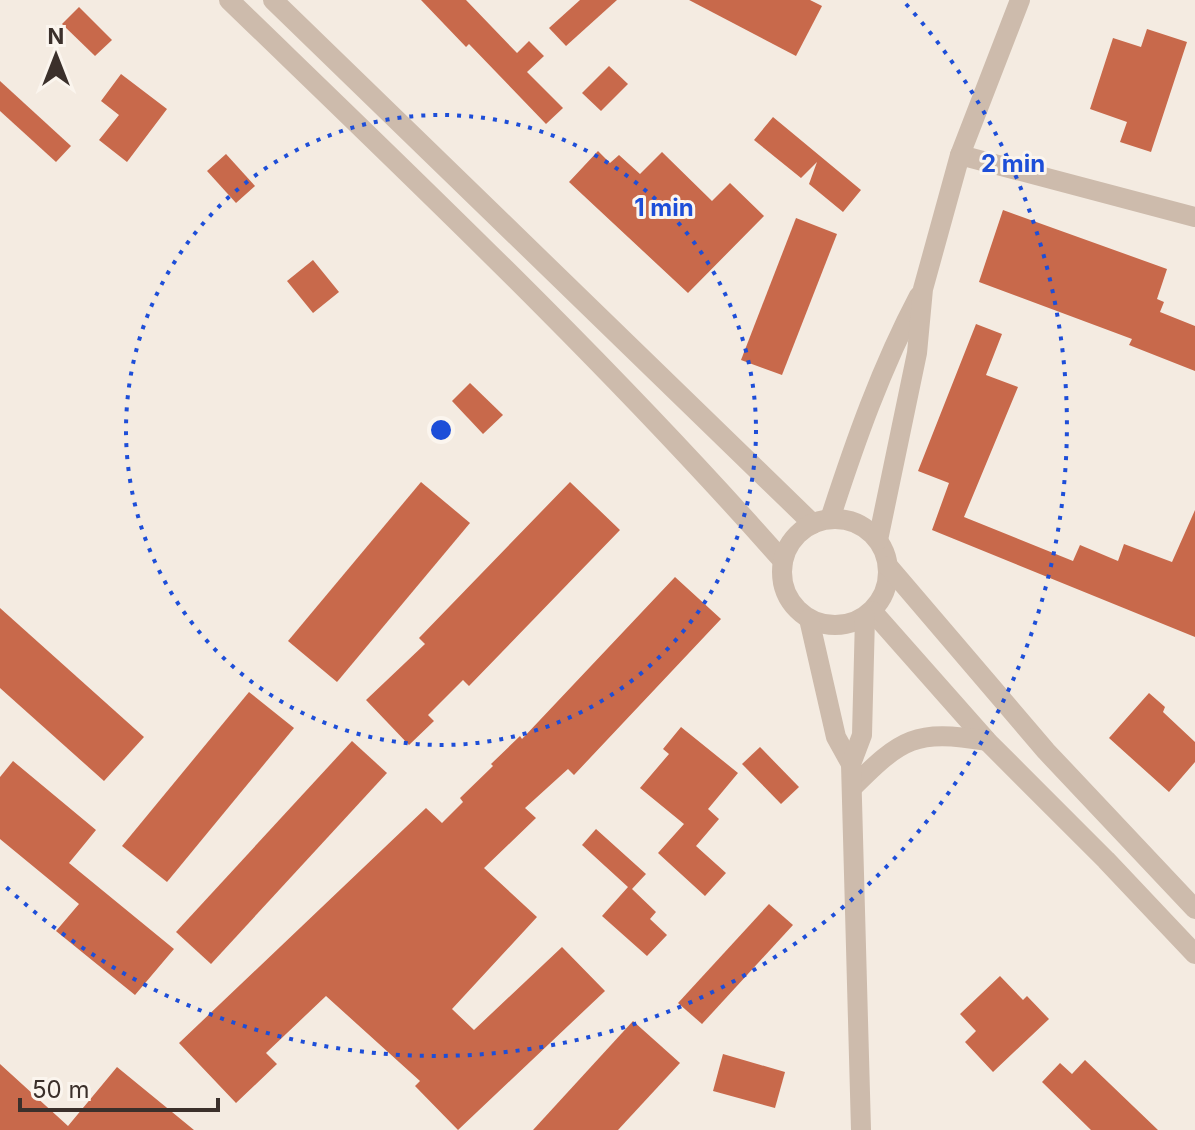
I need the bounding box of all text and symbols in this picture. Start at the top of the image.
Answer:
north arrow [16,16,96,96]
text: N [48,23,64,49]
text: 2 min [981,149,1045,178]
text: 1 min [634,193,694,222]
centre of rings [427,416,455,444]
scale bar [20,1062,218,1112]
text: 50 m [32,1075,90,1104]

